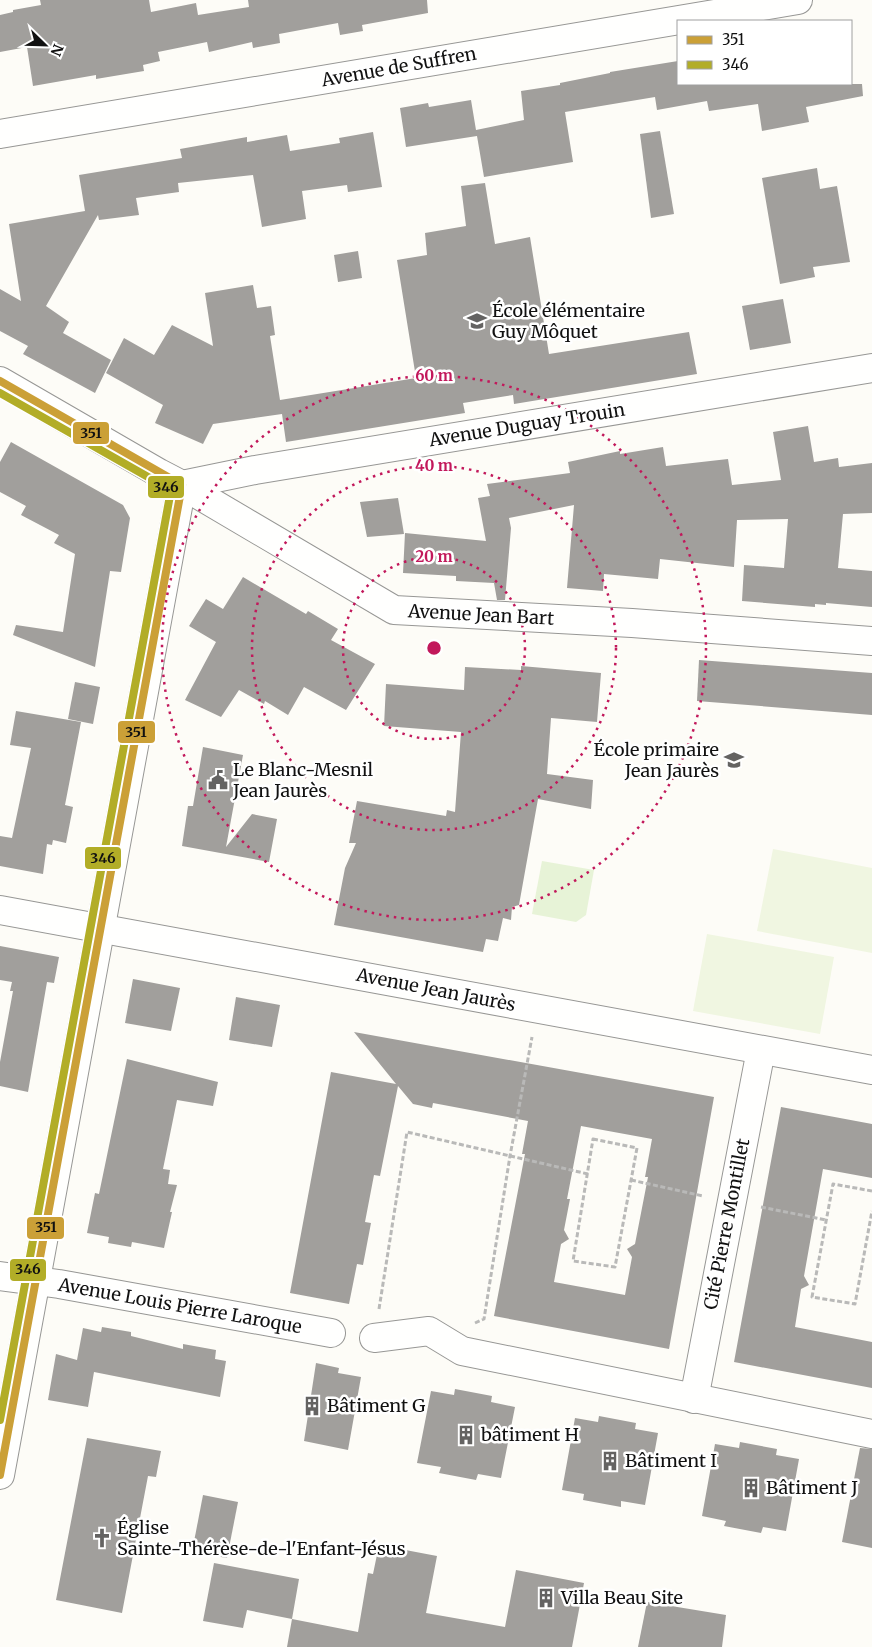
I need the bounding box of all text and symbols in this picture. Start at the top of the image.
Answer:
north arrow [20,20,70,70]
legend [677,20,852,85]
text: 351 [722,30,745,49]
text: N [47,41,67,59]
street label: Avenue de Suffren [319,42,478,92]
text: 346 [722,55,749,74]
place label: École élémentaire Guy Môquet [492,299,645,343]
school or university icon: École élémentaire Guy Môquet [466,310,488,332]
text: 60 m [415,366,453,385]
street label: Avenue Duguay Trouin [426,398,627,452]
line badge: 351 [72,421,110,445]
text: 351 [80,424,102,442]
text: 40 m [415,456,453,475]
line badge: 346 [147,475,185,499]
text: 346 [153,478,179,496]
text: 20 m [415,547,453,566]
street label: Avenue Jean Bart [406,599,555,630]
centre of rings [425,639,443,657]
line badge: 351 [117,720,156,744]
text: 351 [125,723,147,741]
place label: École primaire Jean Jaurès [594,738,719,782]
school or university icon: École primaire Jean Jaurès [723,749,745,771]
place label: Le Blanc-Mesnil Jean Jaurès [232,758,374,802]
public building icon: Le Blanc-Mesnil Jean Jaurès [207,769,229,791]
line badge: 346 [84,846,122,870]
text: 346 [90,849,116,867]
street label: Avenue Jean Jaurès [354,963,518,1016]
street label: Cité Pierre Montillet [699,1136,754,1312]
line badge: 351 [26,1216,65,1240]
text: 351 [35,1218,57,1236]
line badge: 346 [9,1258,47,1282]
text: 346 [15,1260,41,1278]
street label: Avenue Louis Pierre Laroque [56,1273,304,1338]
place label: Bâtiment G [327,1394,425,1417]
building icon: Bâtiment G [301,1395,323,1417]
place label: bâtiment H [480,1423,579,1446]
building icon: bâtiment H [455,1424,477,1446]
place label: Bâtiment I [625,1449,717,1472]
building icon: Bâtiment I [599,1450,621,1472]
place label: Bâtiment J [766,1476,858,1499]
building icon: Bâtiment J [740,1477,762,1499]
place label: Église Sainte-Thérèse-de-l'Enfant-Jésus [117,1516,406,1560]
church icon: Église Sainte-Thérèse-de-l'Enfant-Jésus [91,1527,113,1549]
place label: Villa Beau Site [560,1586,683,1609]
building icon: Villa Beau Site [535,1587,557,1609]

